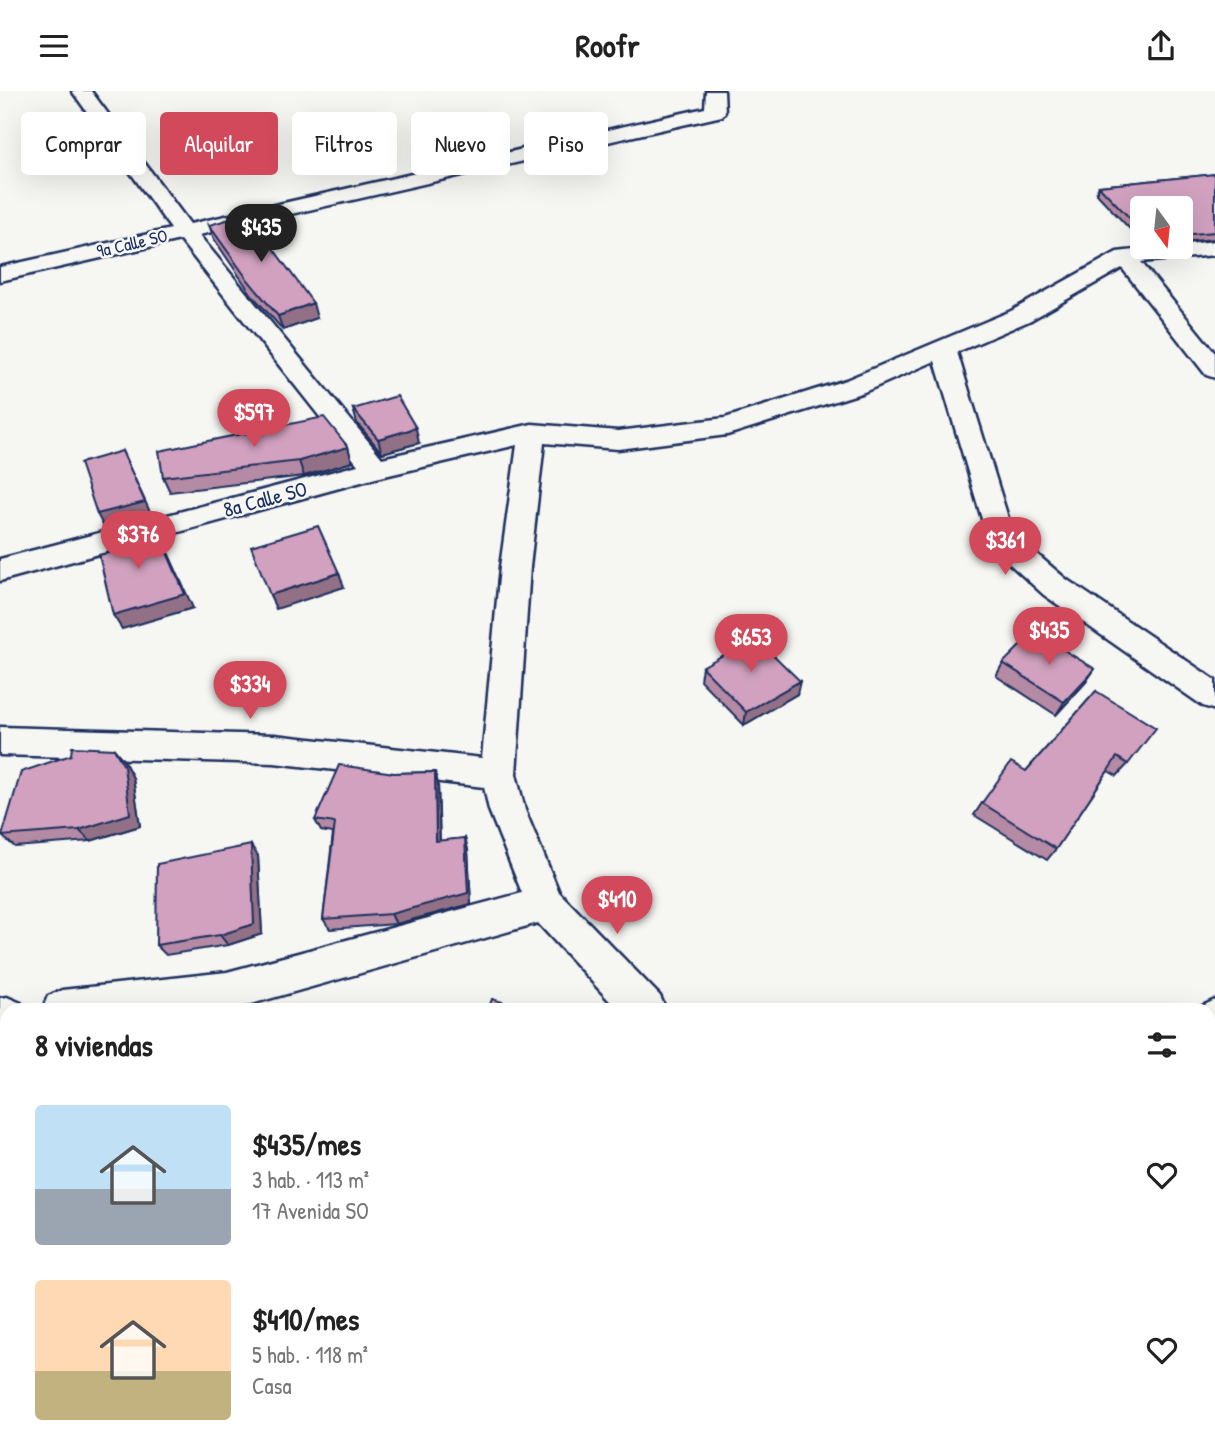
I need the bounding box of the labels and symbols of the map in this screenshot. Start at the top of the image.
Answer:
north arrow [1130,196,1194,259]
pin: $435 [220,205,302,264]
street label: 9a Calle SO [94,223,170,263]
pin: $597 [213,389,295,449]
street label: 8a Calle SO [220,474,310,524]
pin: $376 [97,511,179,571]
pin: $361 [964,517,1046,577]
pin: $435 [1008,607,1090,667]
pin: $653 [710,615,792,674]
pin: $334 [209,661,291,721]
pin: $410 [576,877,658,936]

